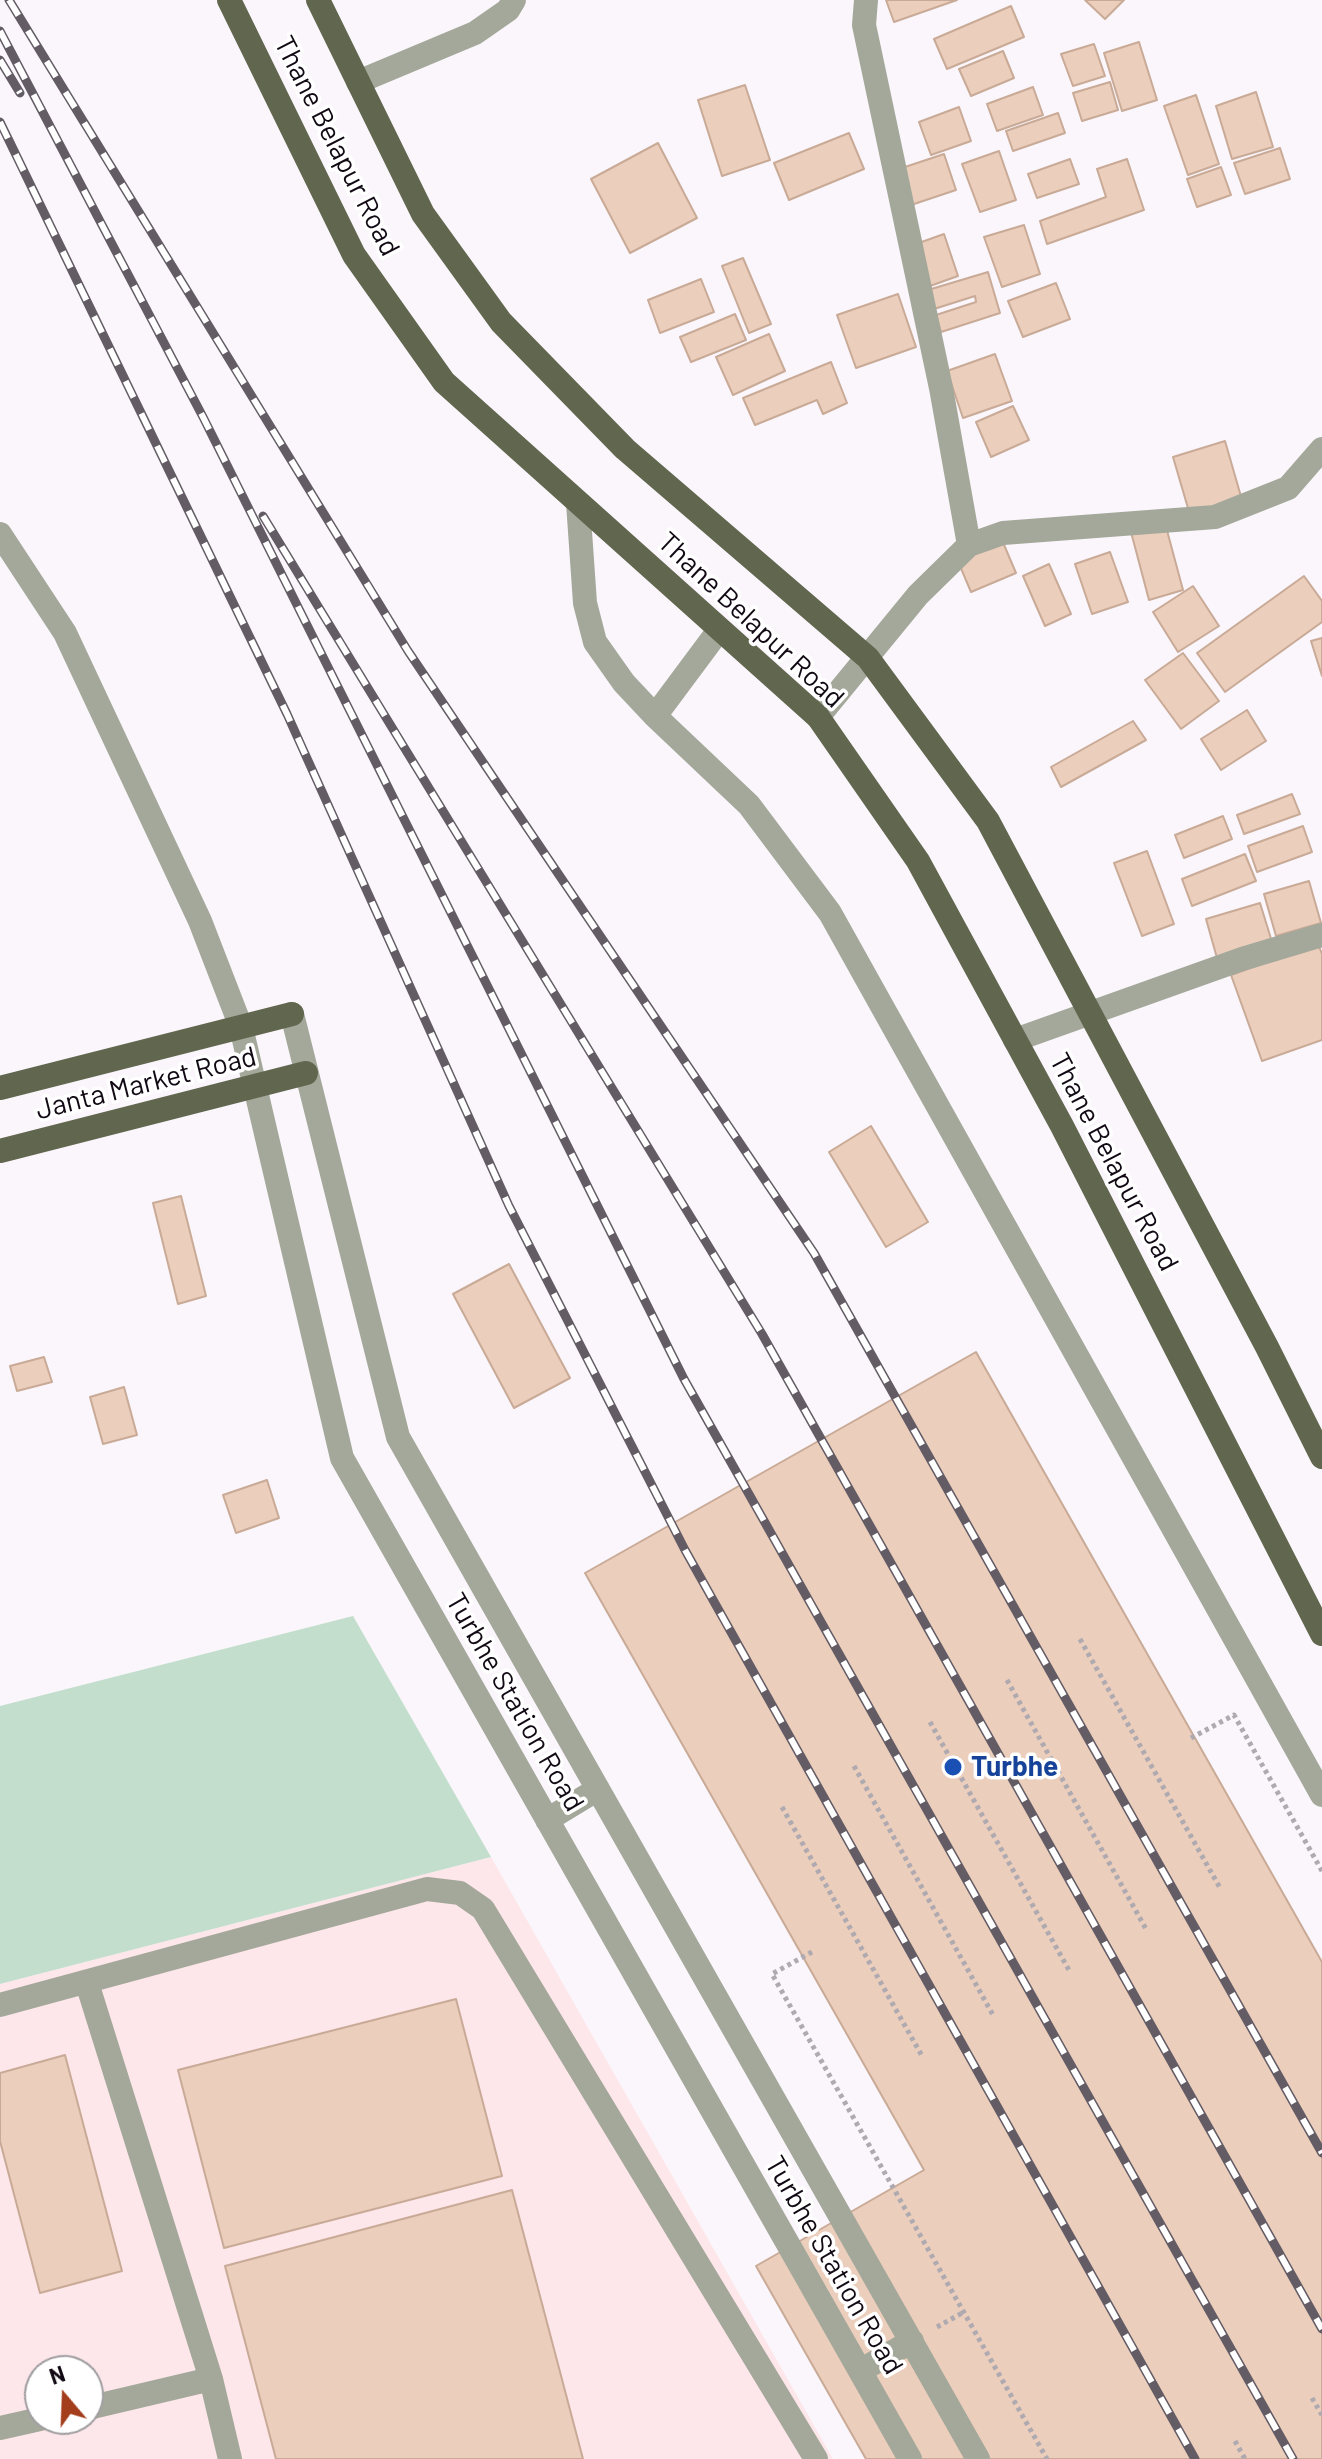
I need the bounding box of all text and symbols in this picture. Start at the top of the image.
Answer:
street label: Thane Belapur Road [267,30,407,262]
street label: Thane Belapur Road [651,525,851,715]
street label: Janta Market Road [32,1039,260,1127]
street label: Thane Belapur Road [1042,1047,1186,1277]
street label: Turbhe Station Road [439,1587,591,1817]
place label: Turbhe [971,1750,1058,1784]
marker: Turbhe [942,1756,964,1778]
street label: Turbhe Station Road [758,2150,910,2380]
north arrow [24,2355,104,2435]
text: N [46,2360,68,2389]

